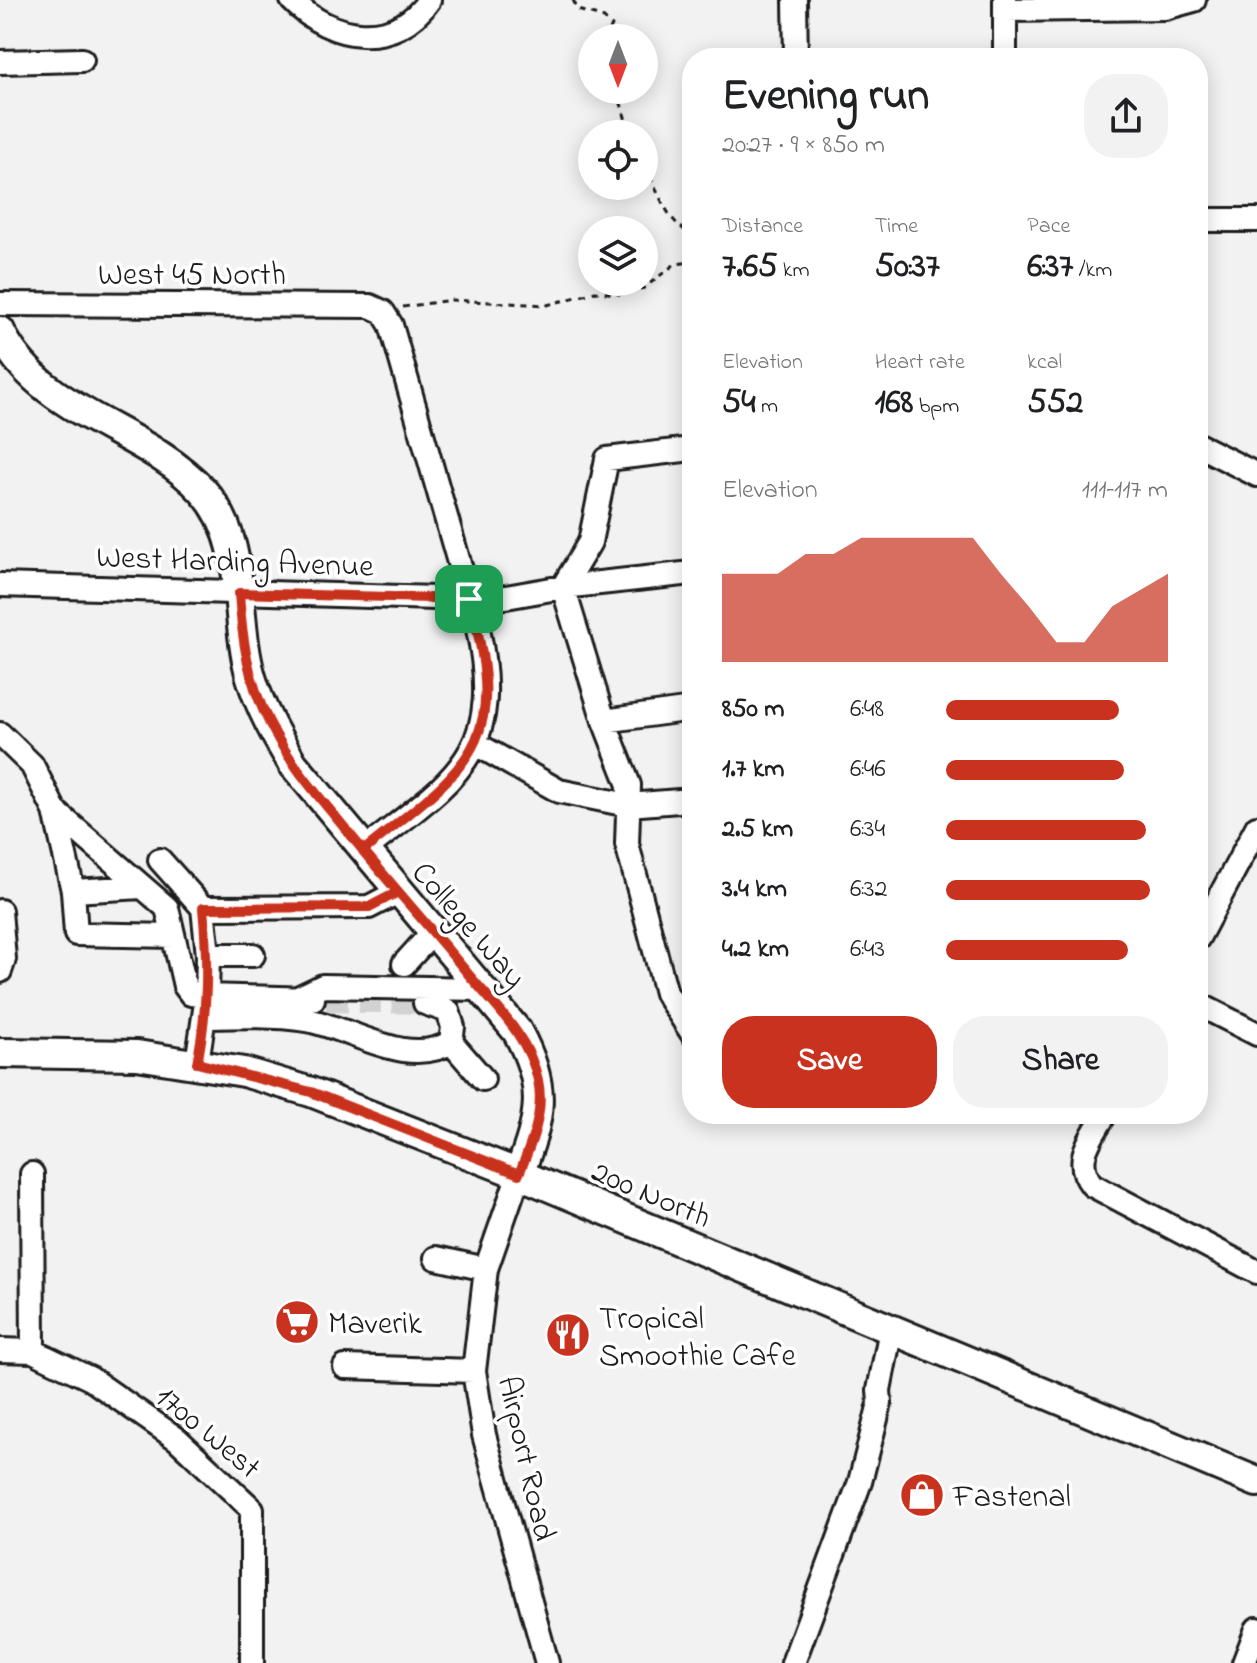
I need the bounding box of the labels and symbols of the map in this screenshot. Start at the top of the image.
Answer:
north arrow [578,24,658,104]
street label: West 45 North [98,253,286,300]
street label: West Harding Avenue [95,535,375,592]
pin [435,565,503,633]
street label: College Way [399,852,536,1000]
street label: 200 North [584,1150,718,1242]
place label: Tropical Smoothie Cafe [599,1297,796,1381]
supermarket icon: Maverik [273,1298,321,1346]
place label: Maverik [328,1302,423,1349]
restaurant icon: Tropical Smoothie Cafe [544,1311,592,1359]
street label: Airport Road [483,1372,566,1546]
street label: 1700 West [144,1375,270,1492]
shop icon: Fastenal [898,1471,946,1519]
place label: Fastenal [952,1475,1071,1522]

